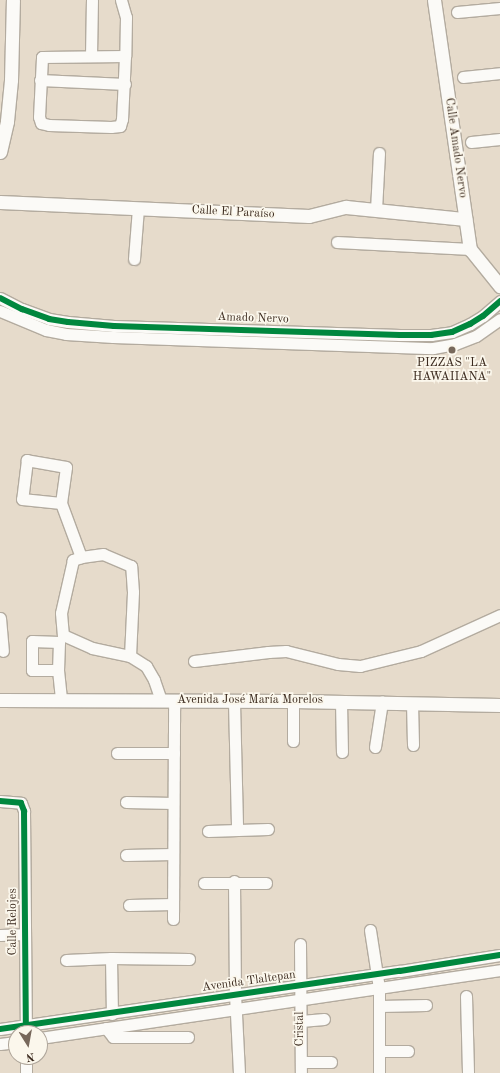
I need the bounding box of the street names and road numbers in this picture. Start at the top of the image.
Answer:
street label: Calle Amado Nervo [441,97,469,199]
street label: Calle El Paraíso [191,204,275,222]
street label: Amado Nervo [217,311,289,327]
street label: Avenida José María Morelos [177,694,323,708]
street label: Calle Relojes [7,888,21,956]
street label: Avenida Tlaltepan [201,968,297,996]
street label: Cristal [294,1012,308,1046]

